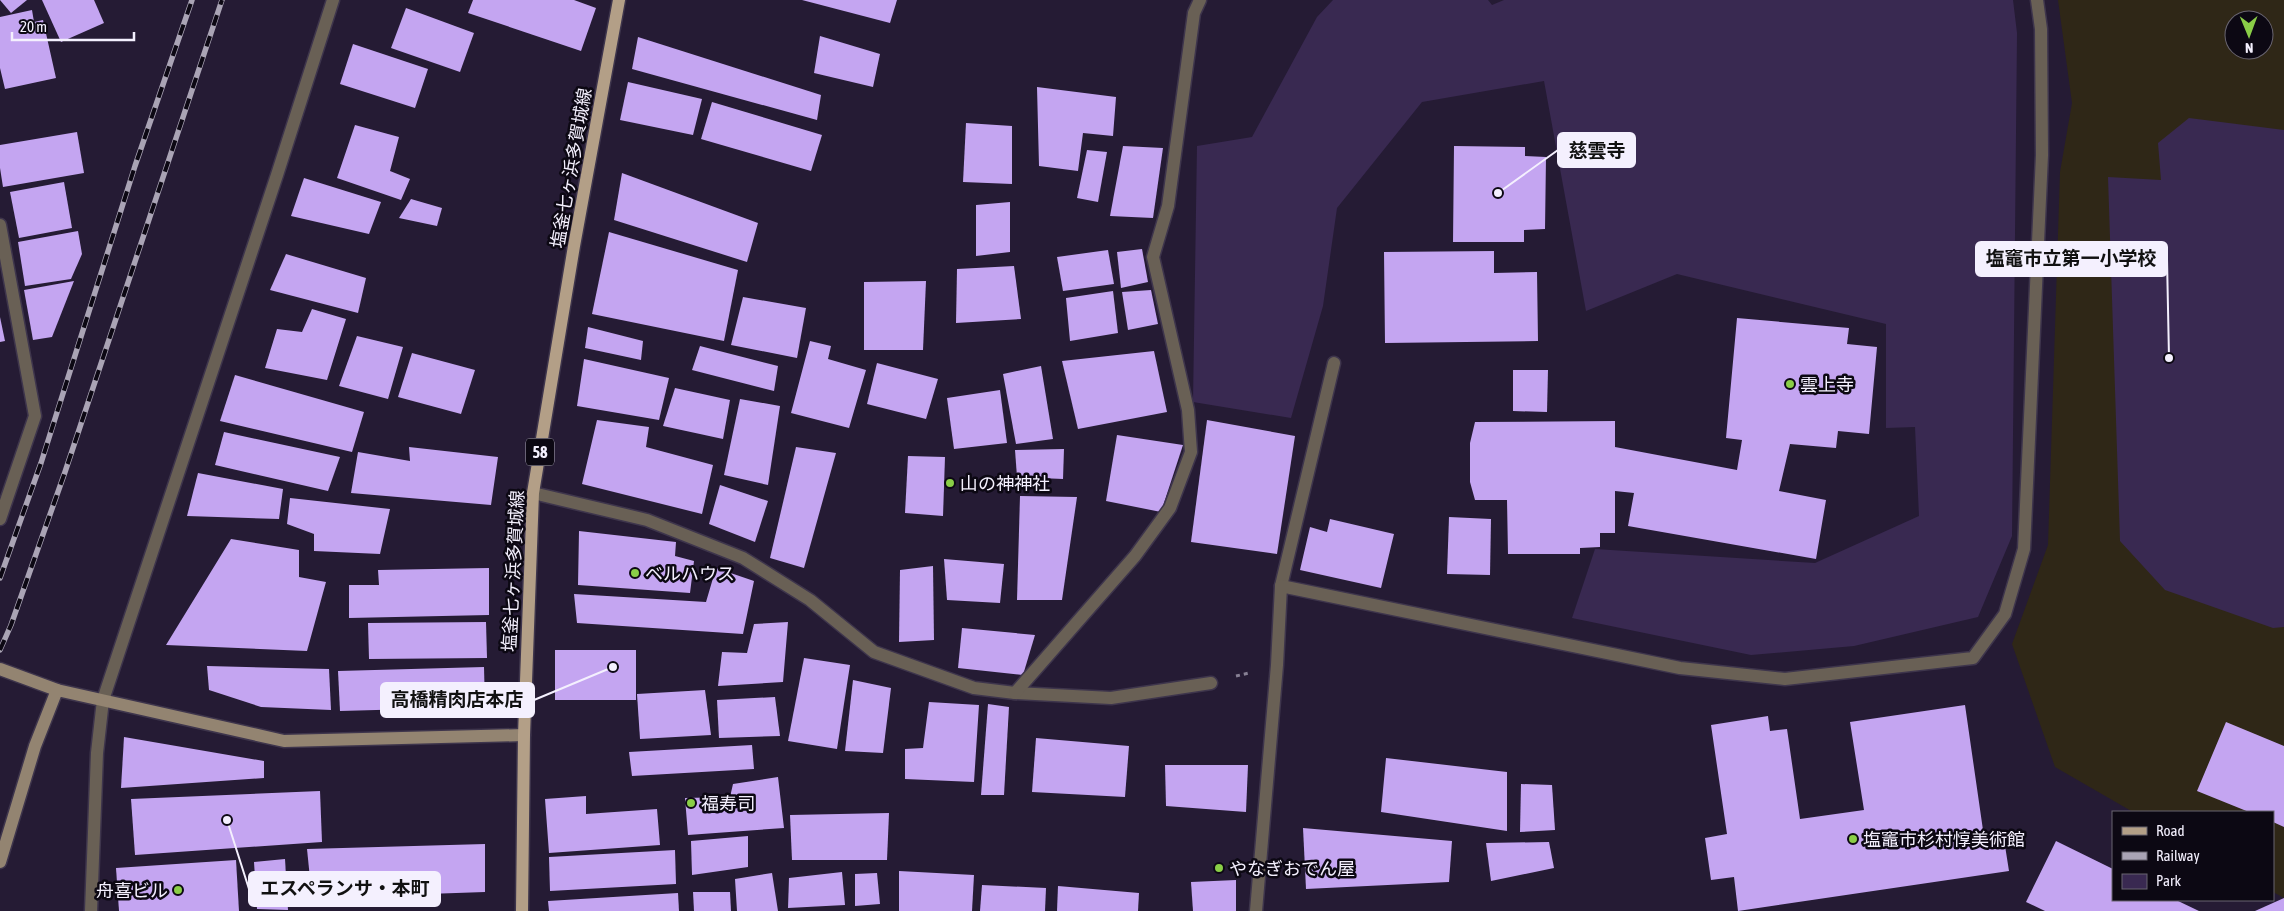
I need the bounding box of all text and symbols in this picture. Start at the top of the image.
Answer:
scale bar [12,10,135,42]
north arrow [2224,10,2274,60]
text: 20 m [20,18,47,35]
text: N [2245,40,2253,56]
street label: 塩釜七ヶ浜多賀城線 [547,86,595,250]
callout: 慈雲寺 [1558,133,1635,167]
text: 慈雲寺 [1568,139,1626,161]
callout: 塩竈市立第一小学校 [1976,242,2167,276]
text: 塩竈市立第一小学校 [1985,247,2157,269]
place label: 雲上寺 [1800,374,1854,395]
marker: 雲上寺 [1784,378,1796,390]
road number: 58 [526,438,554,466]
place label: 山の神神社 [960,473,1050,494]
marker: 山の神神社 [944,477,956,489]
street label: 塩釜七ヶ浜多賀城線 [498,490,528,652]
place label: ベルハウス [645,563,735,584]
marker: ベルハウス [629,567,641,579]
callout: 高橋精肉店本店 [381,683,534,717]
text: 高橋精肉店本店 [390,688,524,710]
place label: 福寿司 [701,793,755,814]
marker: 福寿司 [685,797,697,809]
legend [2112,811,2274,901]
text: Road [2156,822,2185,839]
place label: 塩竈市杉村惇美術館 [1863,829,2025,850]
marker: 塩竈市杉村惇美術館 [1847,833,1859,845]
text: Railway [2156,847,2200,864]
place label: やなぎおでん屋 [1229,858,1355,879]
marker: やなぎおでん屋 [1213,862,1225,874]
callout: エスペランサ・本町 [249,872,440,906]
text: Park [2156,872,2181,889]
text: エスペランサ・本町 [260,877,430,899]
place label: 舟喜ビル [96,880,168,901]
marker: 舟喜ビル [172,884,184,896]

